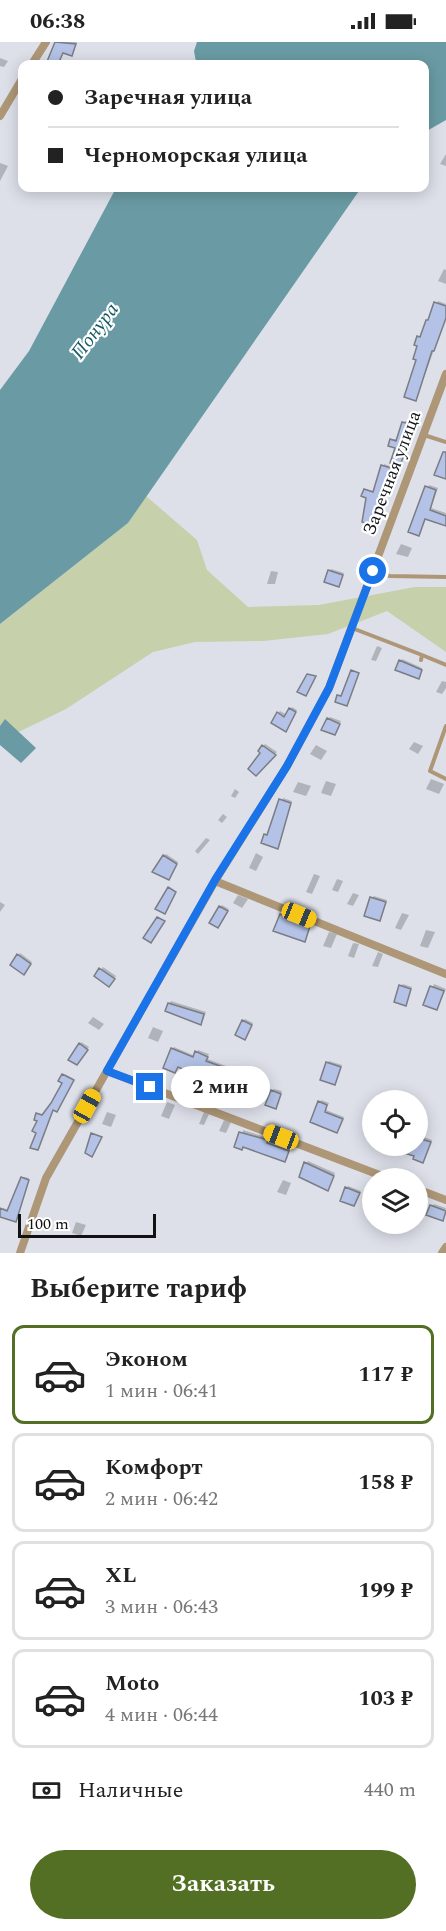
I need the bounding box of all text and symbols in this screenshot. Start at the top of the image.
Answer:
text: 06:38 [30,5,85,38]
text: Заречная улица [84,81,252,114]
text: Черноморская улица [84,139,308,172]
water label: Понура [64,296,126,366]
street label: Заречная улица [356,407,428,539]
route start [359,557,386,584]
car [279,900,319,930]
callout: 2 мин [171,1066,270,1108]
text: 2 мин [192,1072,249,1102]
route end [136,1073,163,1100]
car [70,1086,104,1126]
map controls [362,1090,428,1234]
button: locate [362,1090,428,1156]
car [261,1122,301,1152]
button: layers [362,1168,428,1234]
scale bar [18,1211,156,1238]
text: 100 m [27,1212,69,1236]
text: Выберите тариф [30,1268,247,1310]
text: Эконом [105,1343,188,1376]
icon: car [33,1348,87,1402]
text: 117 ₽ [358,1358,413,1391]
text: 1 мин · 06:41 [105,1376,218,1406]
text: Комфорт [105,1451,203,1484]
icon: car [33,1456,87,1510]
text: 158 ₽ [358,1466,413,1499]
text: 2 мин · 06:42 [105,1484,218,1514]
text: XL [105,1559,136,1592]
icon: car [33,1564,87,1618]
text: 199 ₽ [358,1574,413,1607]
text: 3 мин · 06:43 [105,1592,218,1622]
text: Moto [105,1667,159,1700]
icon: car [33,1672,87,1726]
text: 103 ₽ [358,1682,413,1715]
text: 4 мин · 06:44 [105,1700,218,1730]
icon: cash [30,1774,63,1807]
text: Наличные [78,1774,183,1807]
text: 440 m [364,1775,416,1805]
button: Заказать [30,1850,416,1919]

